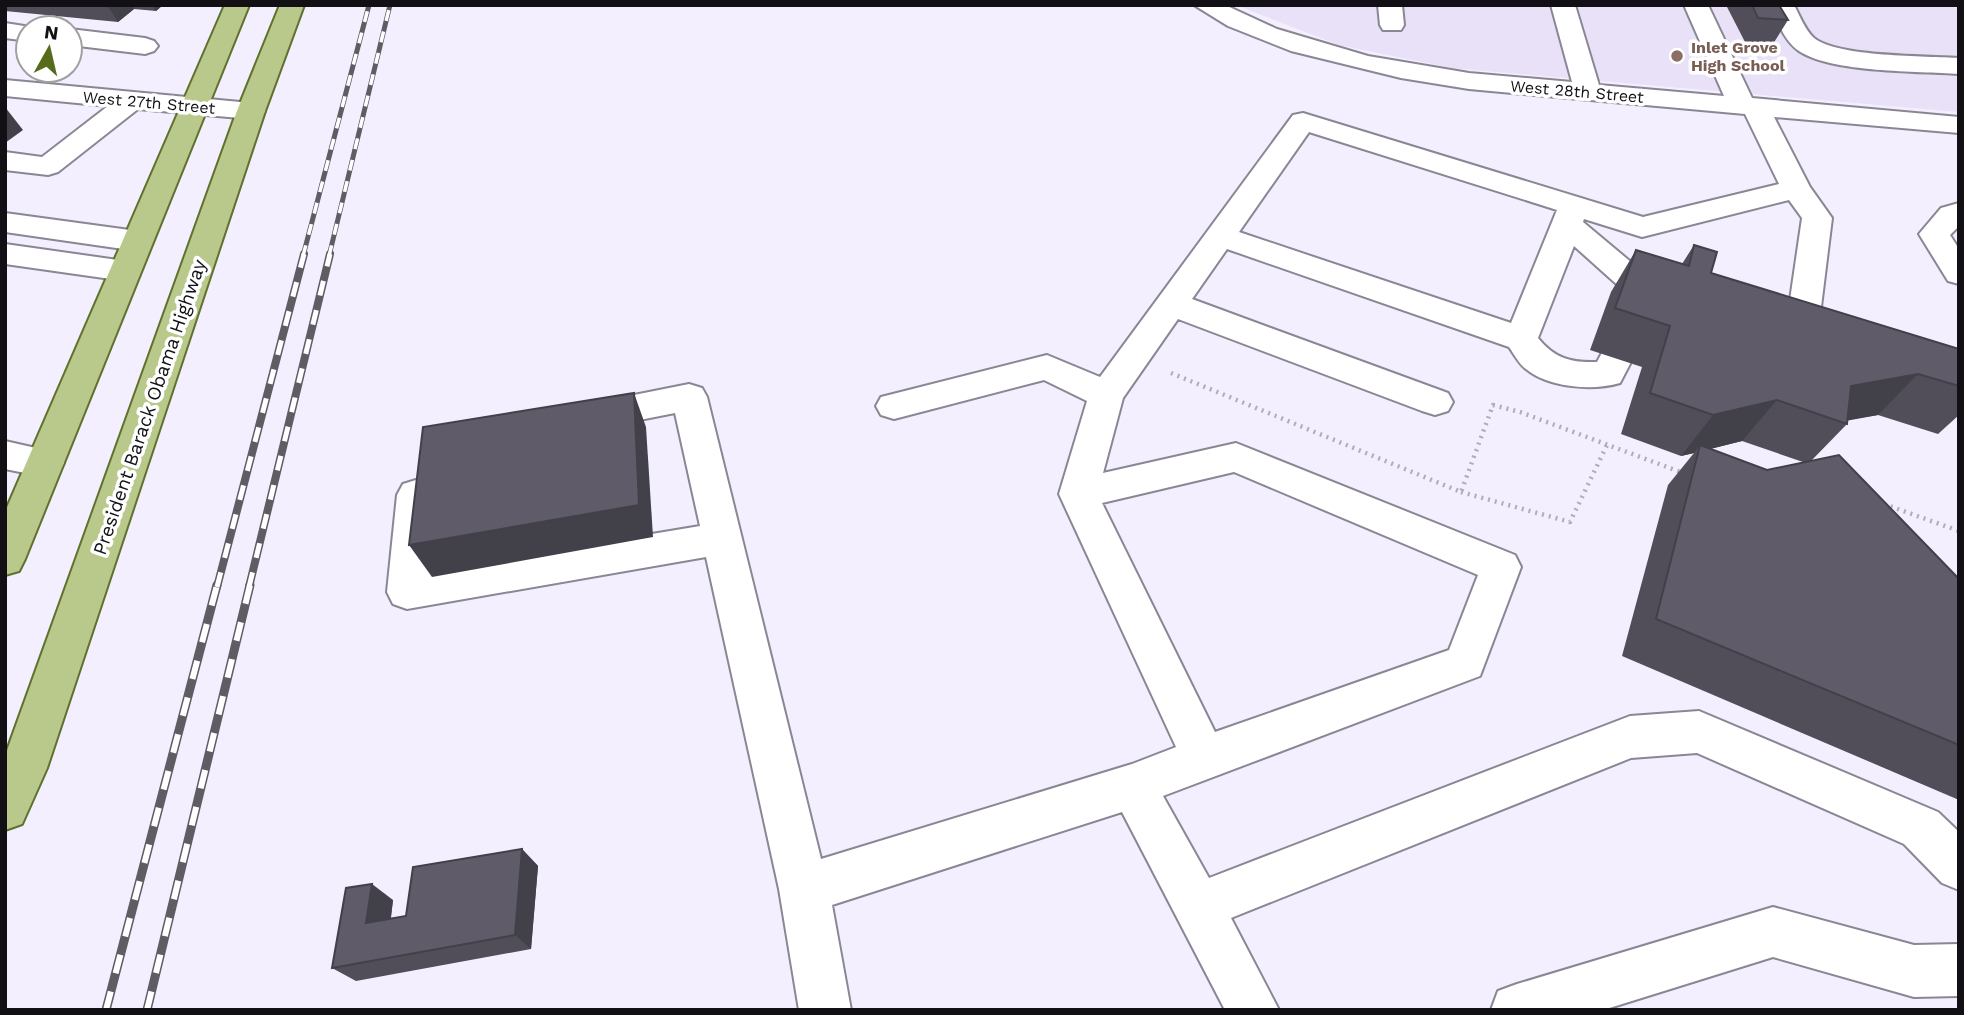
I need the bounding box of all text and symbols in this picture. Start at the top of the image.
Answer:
north arrow [14,14,84,84]
text: N [43,20,60,45]
place label: Inlet Grove High School [1691,38,1785,75]
marker: Inlet Grove High School [1669,48,1685,64]
street label: West 28th Street [1509,76,1645,107]
street label: West 27th Street [82,87,216,118]
street label: President Barack Obama Highway [88,256,211,558]

